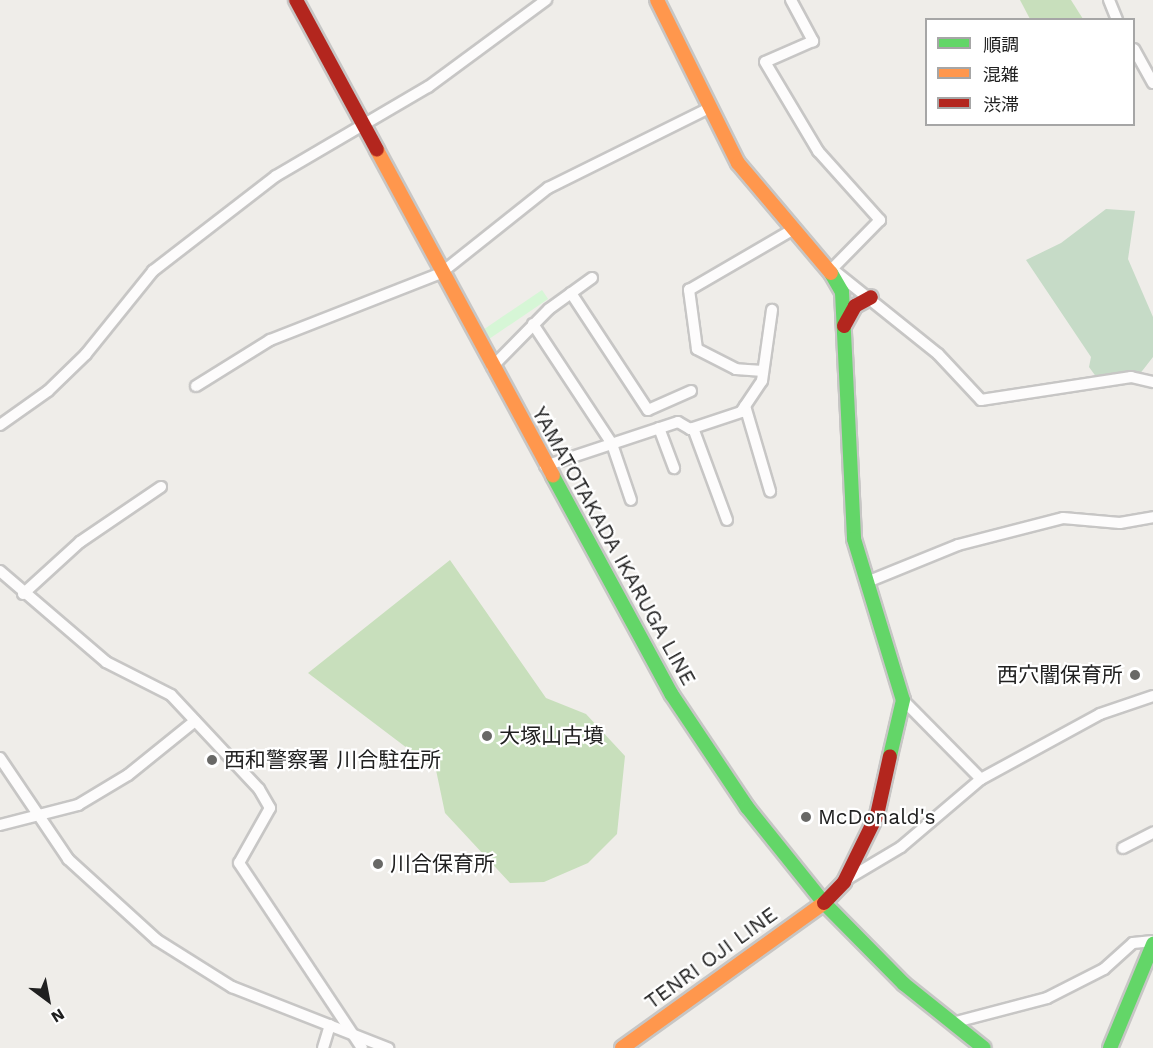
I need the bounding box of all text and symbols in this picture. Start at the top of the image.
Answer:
legend [925,18,1135,126]
text: 順調 [983,34,1019,55]
text: 混雑 [983,64,1019,85]
text: 渋滞 [983,94,1019,115]
street label: YAMATOTAKADA IKARUGA LINE [526,402,702,690]
place label: 西穴闇保育所 [997,662,1123,688]
marker: 西穴闇保育所 [1128,668,1142,682]
place label: 大塚山古墳 [499,723,604,749]
marker: 大塚山古墳 [480,729,494,743]
place label: 西和警察署 川合駐在所 [224,747,441,773]
marker: 西和警察署 川合駐在所 [205,753,219,767]
place label: McDonald's [818,804,935,830]
marker: McDonald's [799,810,813,824]
place label: 川合保育所 [390,851,495,877]
marker: 川合保育所 [371,857,385,871]
street label: TENRI OJI LINE [640,902,782,1014]
north arrow [18,970,78,1030]
text: N [48,1004,68,1027]

